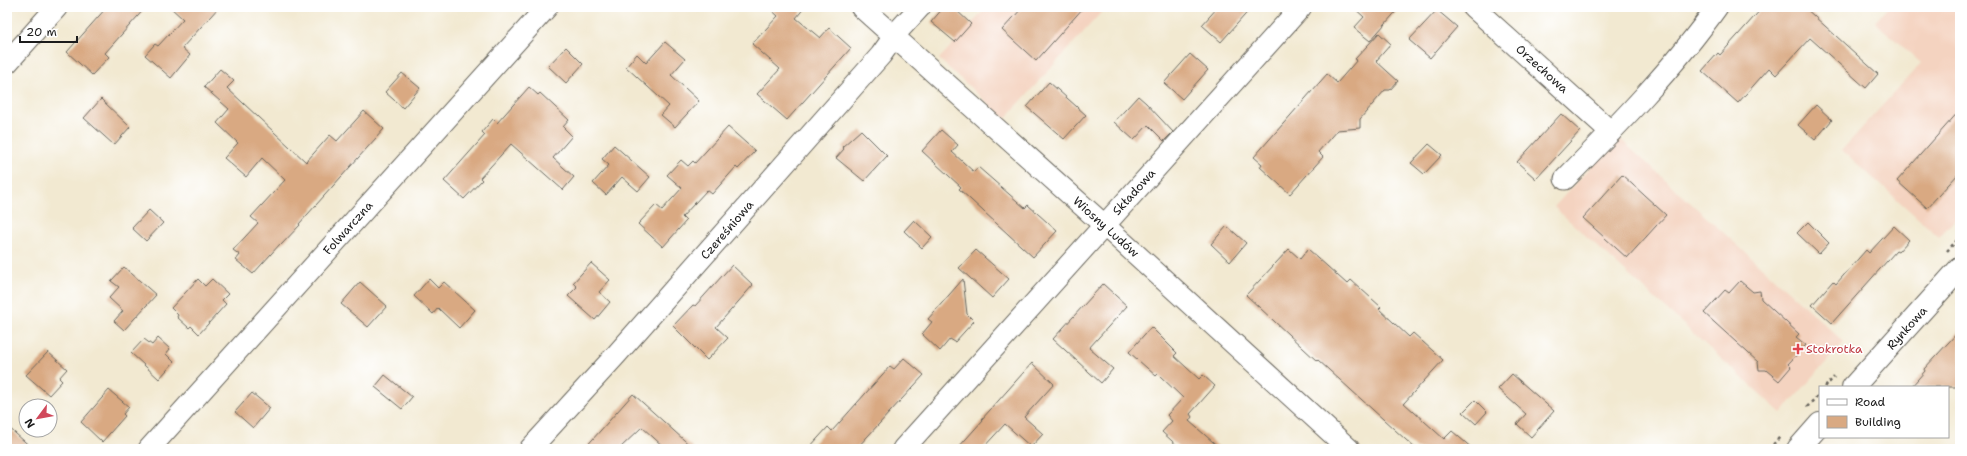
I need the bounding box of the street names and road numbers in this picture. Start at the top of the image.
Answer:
street label: Orzechowa [1512,41,1572,97]
street label: Składowa [1109,165,1159,219]
street label: Wiosny Ludów [1069,193,1143,261]
street label: Folwarczna [320,197,377,258]
street label: Czereśniowa [697,197,757,263]
street label: Rynkowa [1883,302,1931,353]

